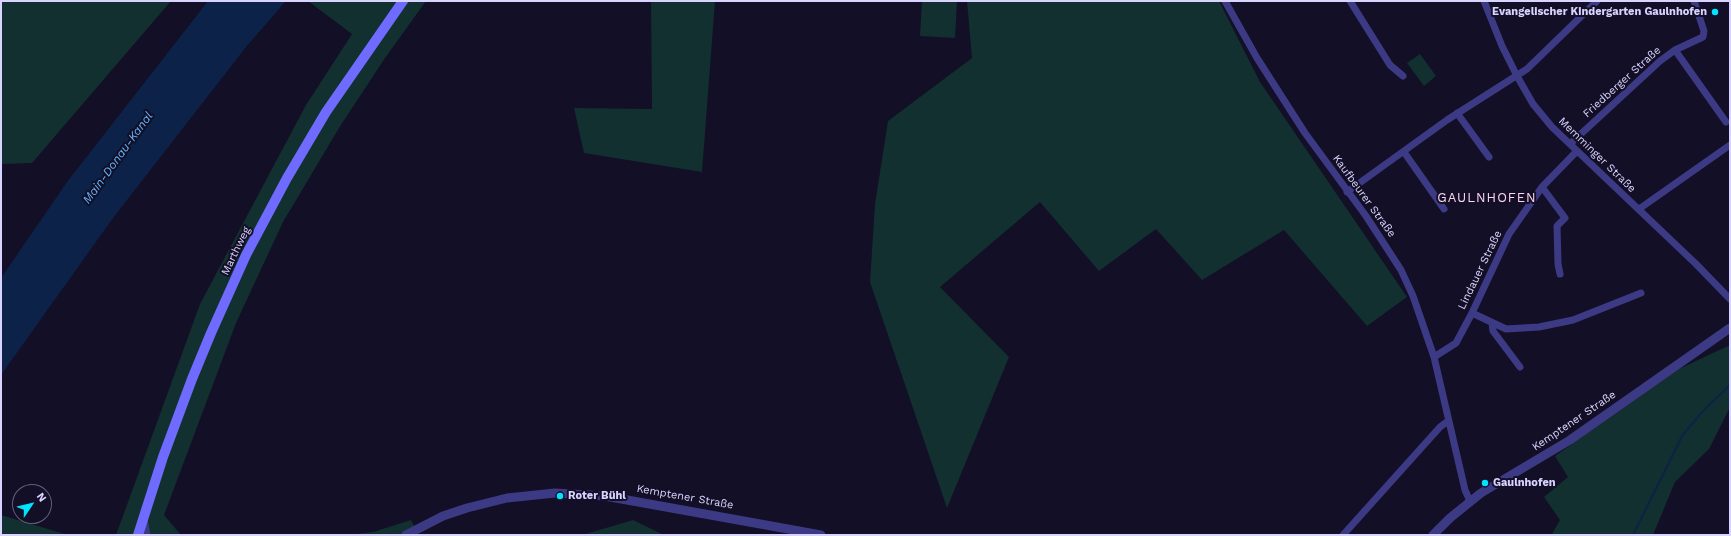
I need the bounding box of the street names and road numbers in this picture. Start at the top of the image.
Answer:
street label: Friedberger Straße [1580,44,1664,120]
street label: Memminger Straße [1556,115,1638,195]
street label: Kaufbeurer Straße [1330,152,1398,240]
street label: Marthweg [219,225,253,277]
street label: Lindauer Straße [1455,228,1505,312]
street label: Kemptener Straße [1530,388,1618,454]
street label: Kemptener Straße [636,482,734,512]

